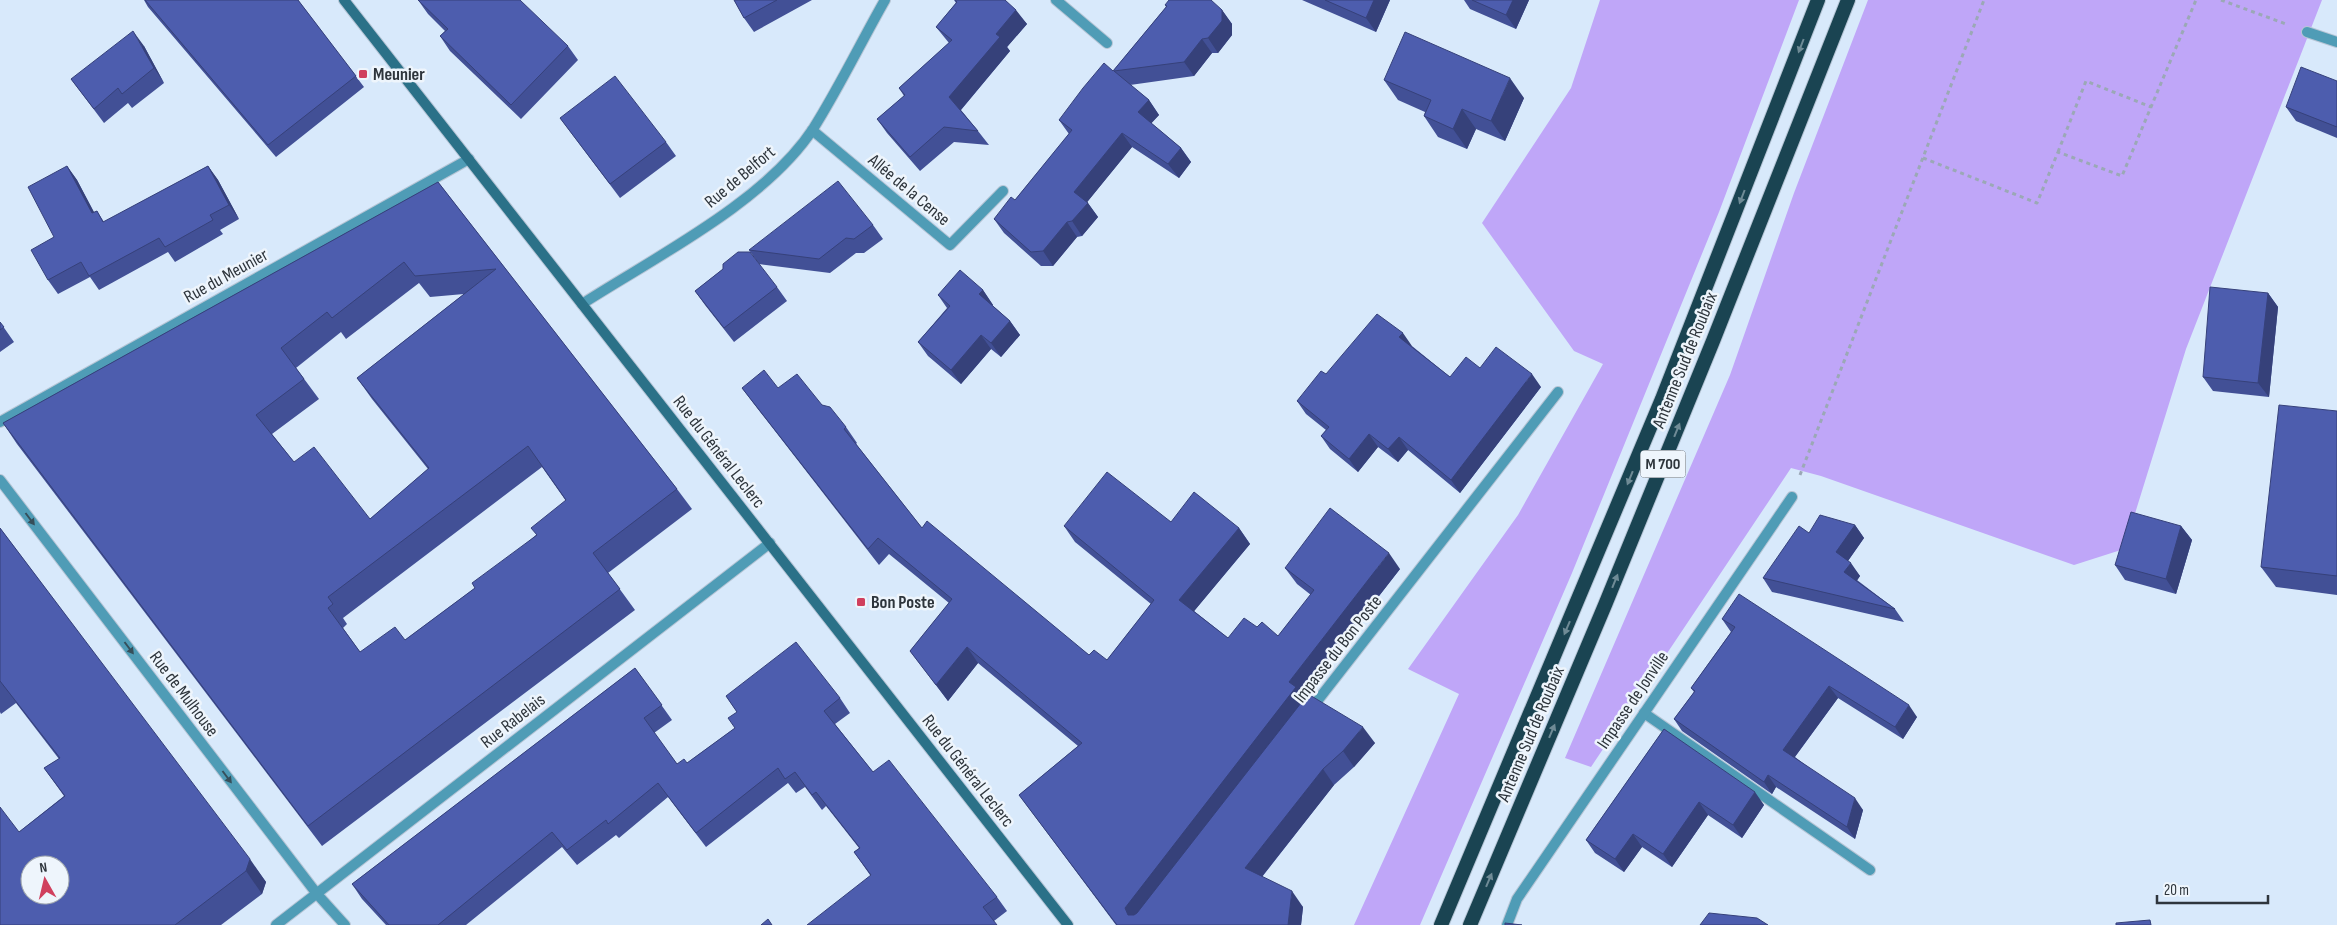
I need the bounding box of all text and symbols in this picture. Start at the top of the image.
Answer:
one-way arrow [1797,38,1804,53]
place label: Meunier [373,64,425,85]
marker: Meunier [357,68,369,80]
street label: Rue de Belfort [701,141,780,212]
street label: Allée de la Cense [863,149,954,230]
one-way arrow [1738,190,1746,204]
street label: Rue du Meunier [180,244,272,308]
street label: Antenne Sud de Roubaix [1648,289,1722,432]
street label: Rue du Général Leclerc [669,392,769,512]
one-way arrow [1673,423,1681,437]
road number: M 700 [1640,450,1686,478]
one-way arrow [1625,471,1633,485]
one-way arrow [24,512,35,525]
one-way arrow [1611,573,1619,588]
street label: Impasse du Bon Poste [1290,591,1386,707]
place label: Bon Poste [871,592,935,613]
marker: Bon Poste [855,596,867,608]
one-way arrow [1563,621,1571,635]
one-way arrow [123,641,134,654]
street label: Rue de Mulhouse [145,647,223,741]
street label: Impasse de Jonville [1593,647,1673,753]
street label: Antenne Sud de Roubaix [1493,663,1569,806]
street label: Rue Rabelais [477,689,549,753]
street label: Rue du Général Leclerc [918,711,1018,831]
one-way arrow [1549,724,1557,738]
one-way arrow [222,770,233,783]
north arrow [20,855,70,905]
text: N [38,859,48,877]
scale bar [2157,872,2268,904]
one-way arrow [1486,873,1494,887]
text: 20 m [2164,881,2189,900]

